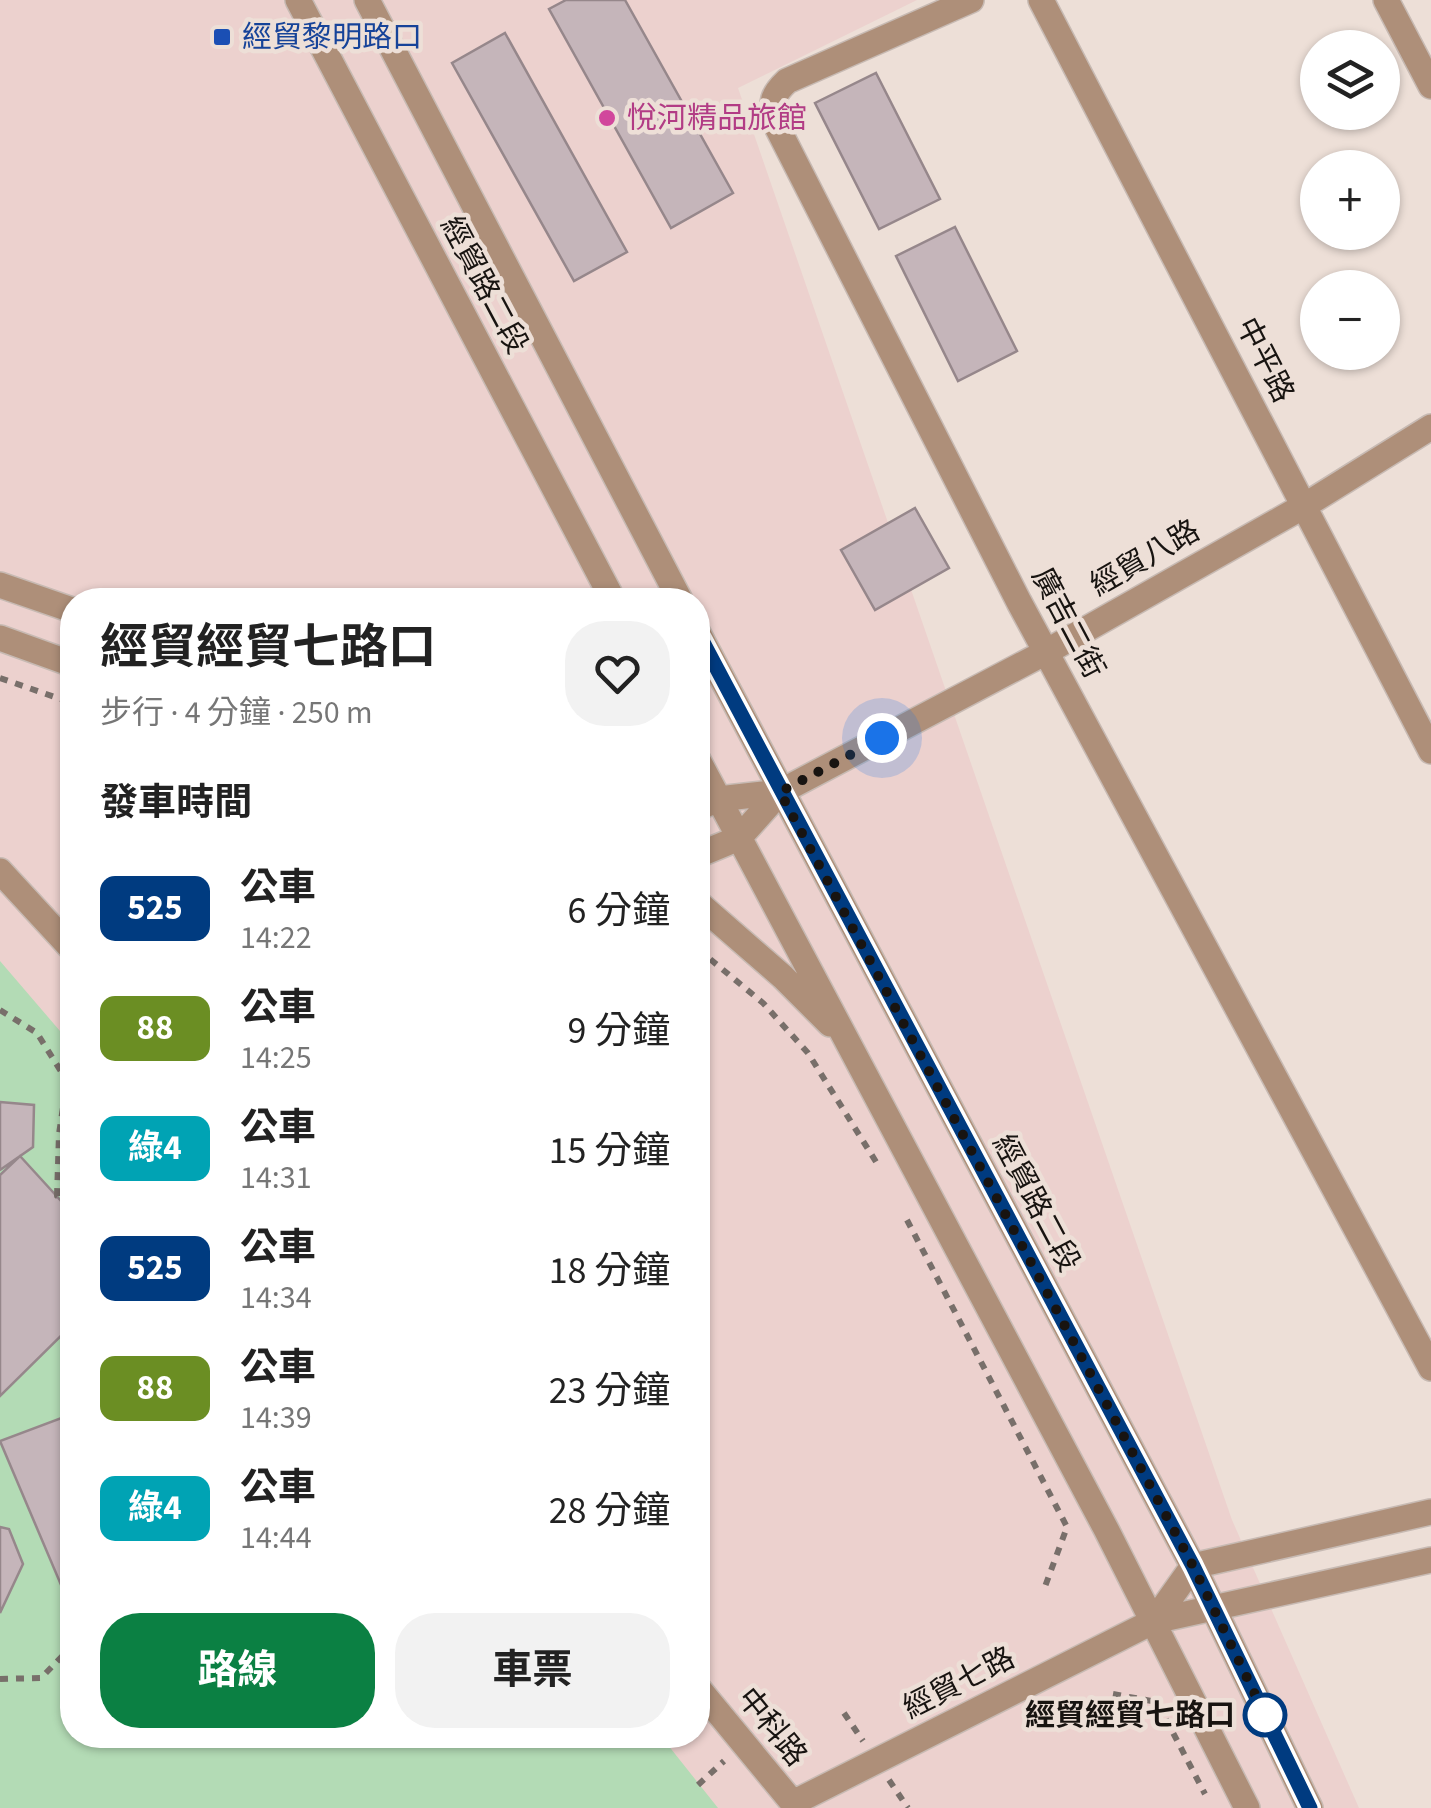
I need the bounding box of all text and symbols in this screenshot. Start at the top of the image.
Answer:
place label: 經貿黎明路口 [242,16,422,59]
marker: 經貿黎明路口 [211,26,233,48]
map controls [1300,30,1400,370]
button: layers [1300,30,1400,130]
place label: 悅河精品旅館 [627,97,807,140]
marker: 悅河精品旅館 [596,107,618,129]
button: + [1300,150,1400,250]
street label: 經貿路二段 [430,209,538,361]
button: − [1300,270,1400,370]
street label: 中平路 [1225,310,1305,410]
street label: 經貿八路 [1082,509,1208,607]
street label: 廣吉二街 [1021,560,1115,686]
text: 經貿經貿七路口 [100,614,436,682]
button: heart [565,621,670,726]
text: 步行 · 4 分鐘 · 250 m [100,690,372,736]
your location [857,713,907,763]
text: 發車時間 [100,776,252,830]
text: 公車 [240,861,316,915]
text: 525 [127,883,183,933]
text: 6 分鐘 [568,884,670,938]
text: 14:22 [240,915,312,961]
text: 公車 [240,981,316,1035]
text: 88 [137,1003,173,1053]
text: 9 分鐘 [568,1004,670,1058]
text: 14:25 [240,1035,312,1081]
text: 公車 [240,1101,316,1155]
text: 綠4 [128,1123,182,1173]
text: 15 分鐘 [549,1124,670,1178]
street label: 經貿路二段 [982,1127,1090,1279]
text: 14:31 [240,1155,312,1201]
text: 公車 [240,1221,316,1275]
text: 525 [127,1243,183,1293]
text: 18 分鐘 [549,1244,670,1298]
text: 14:34 [240,1275,312,1321]
text: 公車 [240,1341,316,1395]
text: 88 [137,1363,173,1413]
text: 23 分鐘 [549,1364,670,1418]
text: 14:39 [240,1395,312,1441]
text: 公車 [240,1461,316,1515]
text: 綠4 [128,1483,182,1533]
text: 28 分鐘 [549,1484,670,1538]
text: 14:44 [240,1515,312,1561]
button: 路線 [100,1613,375,1728]
button: 車票 [395,1613,670,1728]
street label: 經貿七路 [896,1637,1022,1729]
street label: 中科路 [727,1678,817,1776]
place label: 經貿經貿七路口 [1025,1694,1235,1737]
marker: 經貿經貿七路口 [1244,1694,1286,1736]

